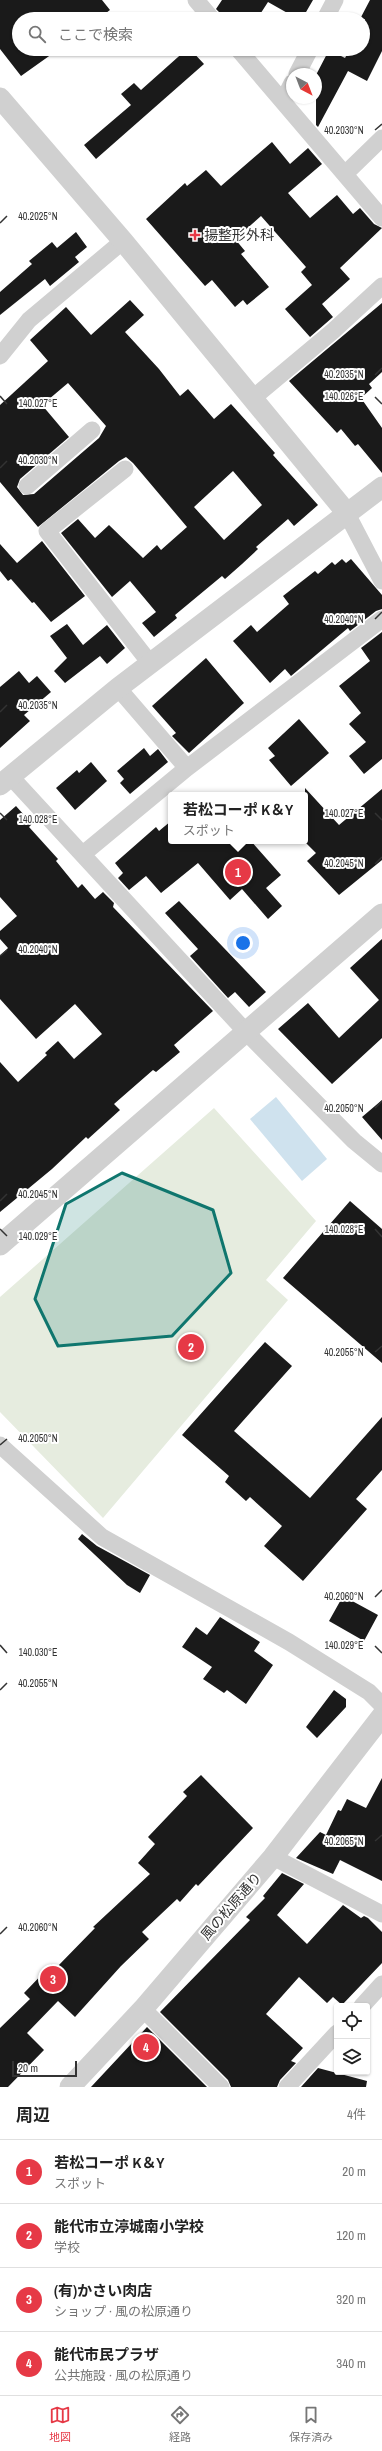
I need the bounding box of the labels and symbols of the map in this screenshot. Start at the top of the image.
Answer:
north arrow [286,68,322,104]
text: 40.2030°N [324,124,364,137]
text: 40.2025°N [18,210,58,223]
place label: 揚整形外科 [204,226,274,244]
marker: 揚整形外科 [189,229,201,241]
text: 40.2035°N [324,368,364,381]
text: 140.026°E [324,390,364,403]
text: 140.027°E [18,397,58,410]
text: 40.2030°N [18,454,58,467]
text: 40.2040°N [324,613,364,626]
text: 40.2035°N [18,699,58,712]
text: 140.027°E [324,807,364,820]
text: 140.028°E [18,813,58,826]
pin: 1 [225,857,251,887]
text: 40.2045°N [324,857,364,870]
your location [233,933,253,953]
text: 40.2040°N [18,943,58,956]
text: 40.2050°N [324,1102,364,1115]
text: 40.2045°N [18,1188,58,1201]
text: 140.028°E [324,1223,364,1236]
text: 140.029°E [18,1230,58,1243]
pin: 2 [178,1332,204,1362]
text: 40.2055°N [324,1346,364,1359]
text: 40.2050°N [18,1432,58,1445]
text: 40.2060°N [324,1590,364,1603]
text: 140.029°E [324,1639,364,1652]
text: 140.030°E [18,1646,58,1659]
text: 40.2055°N [18,1677,58,1690]
text: 40.2065°N [324,1835,364,1848]
street label: 風の松原通り [197,1868,265,1944]
text: 40.2060°N [18,1921,58,1934]
pin: 3 [40,1964,66,1994]
pin: 4 [133,2032,159,2062]
scale bar [12,2059,77,2078]

